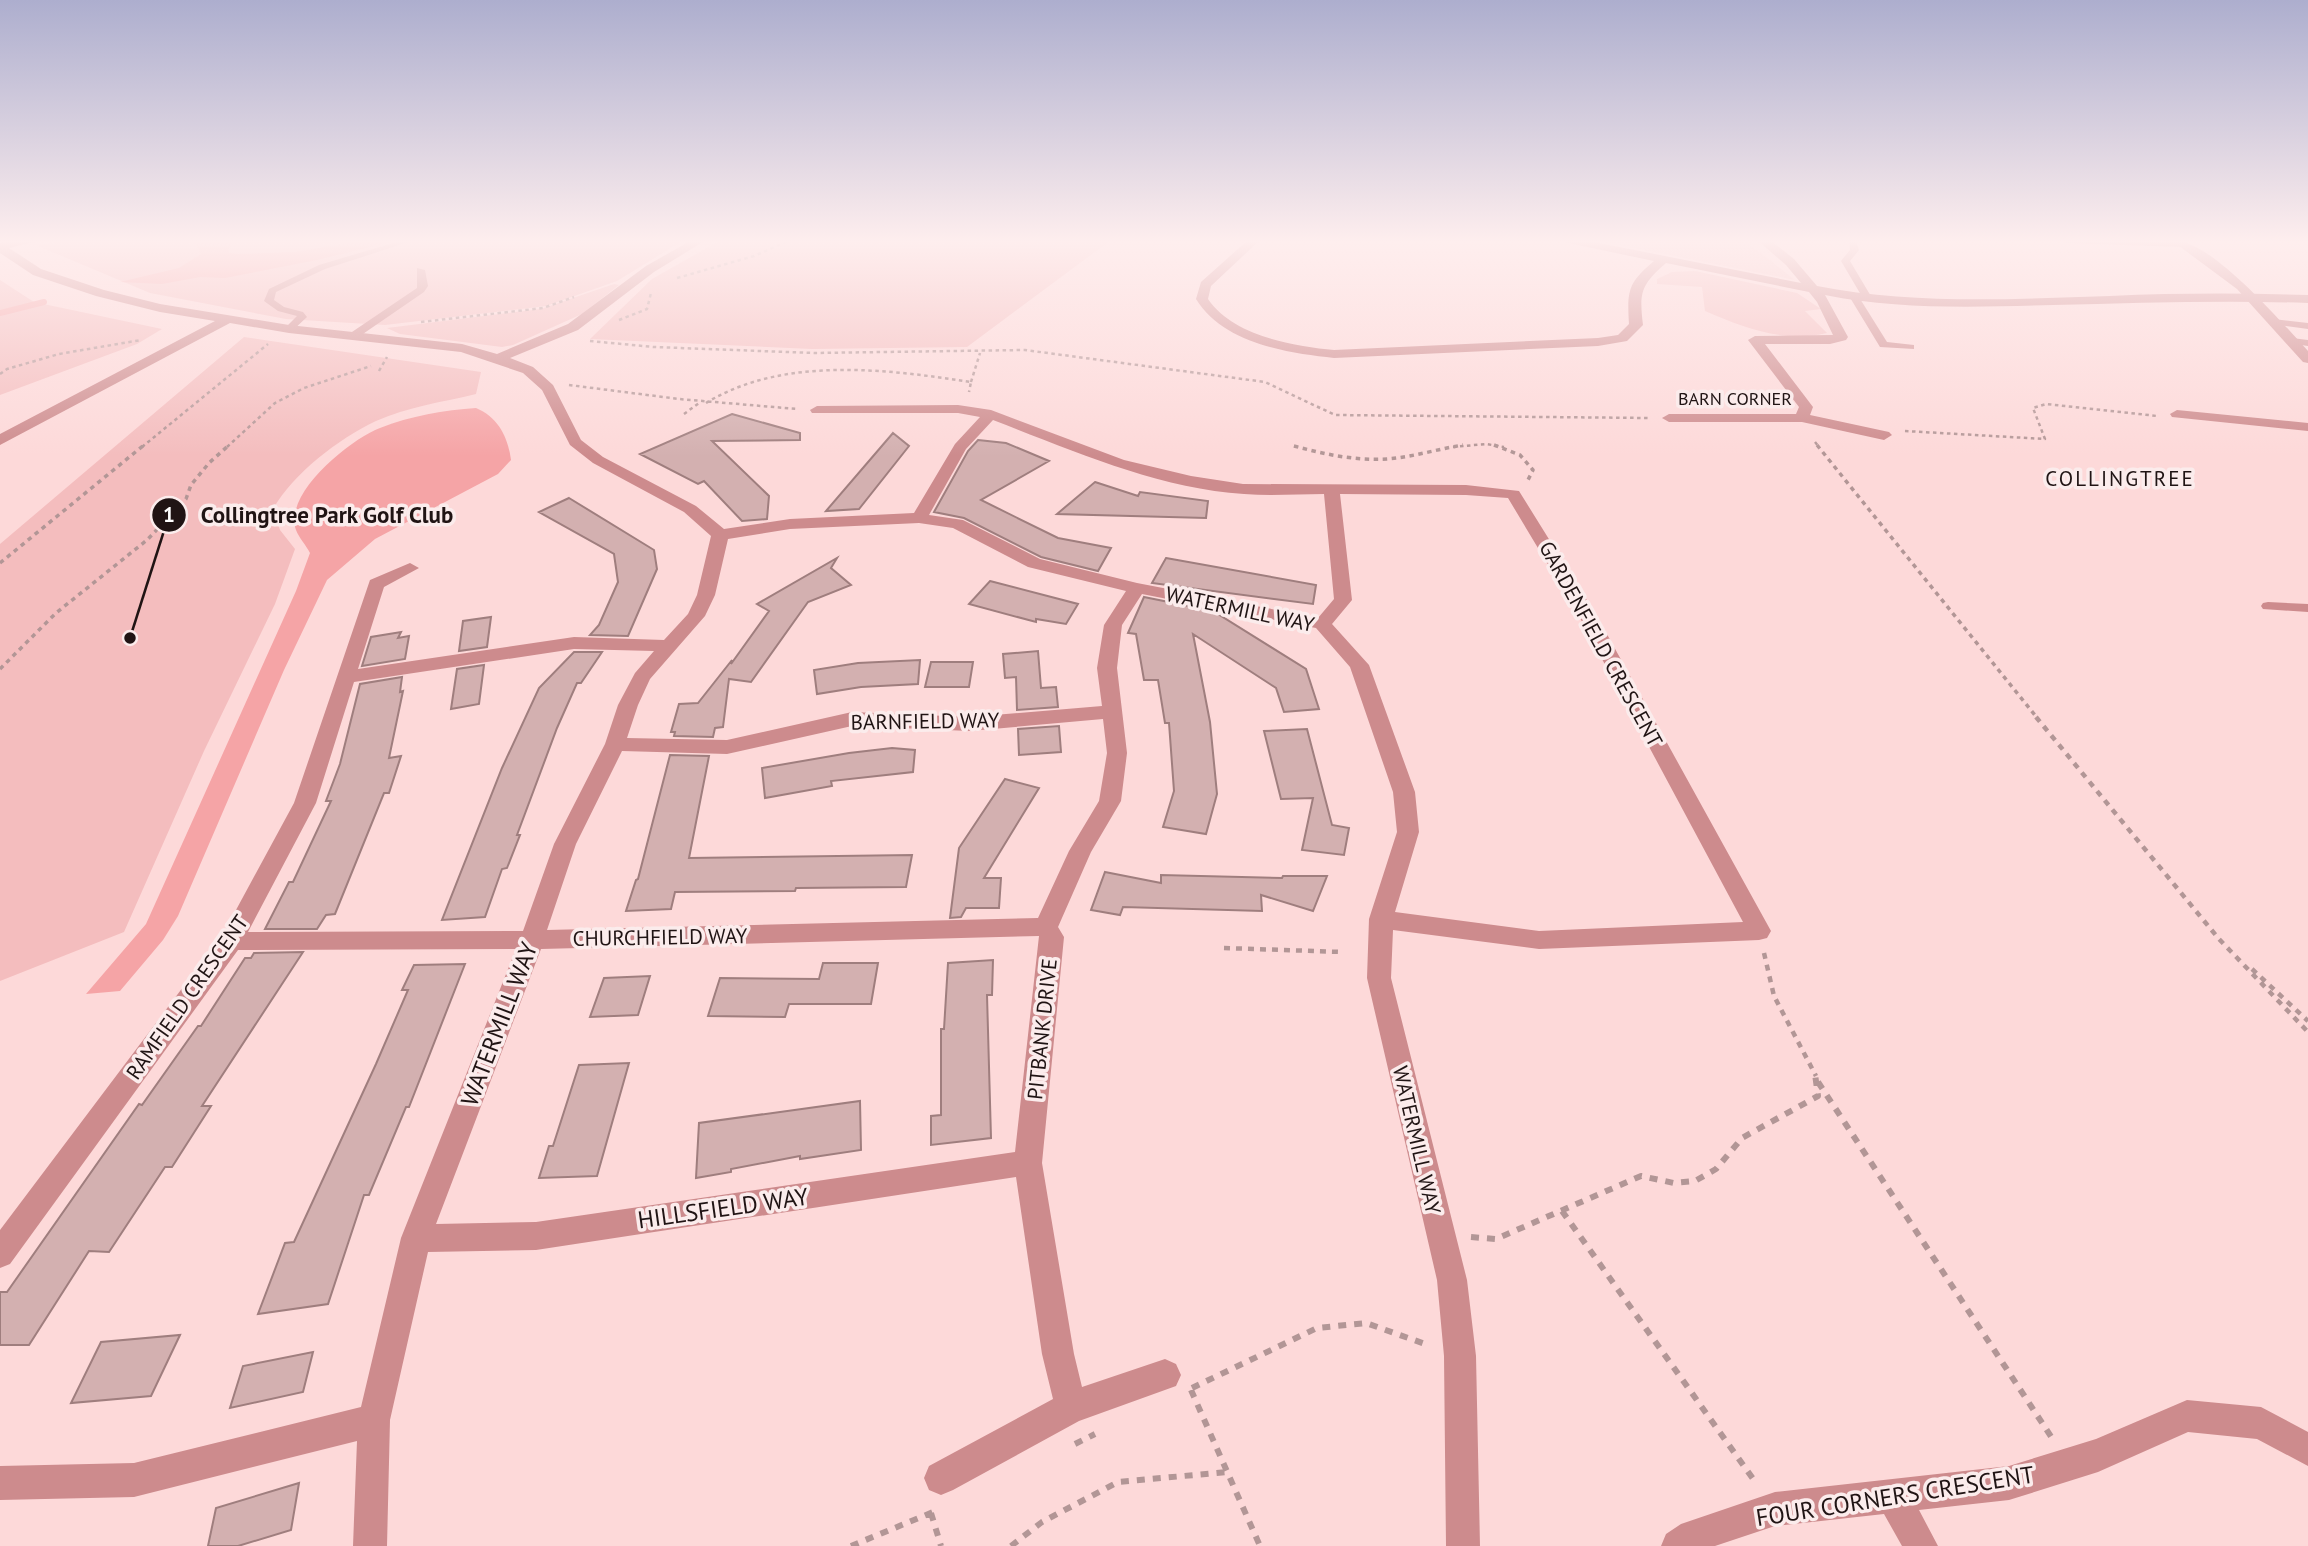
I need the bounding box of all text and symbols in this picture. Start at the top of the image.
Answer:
street label: BARN CORNER [1678,387,1792,410]
district label: COLLINGTREE [2045,465,2195,492]
callout: Collingtree Park Golf Club [152,493,468,537]
text: Collingtree Park Golf Club [201,500,453,529]
text: 1 [163,501,175,528]
street label: GARDENFIELD CRESCENT [1533,536,1669,752]
street label: WATERMILL WAY [1163,580,1317,638]
street label: BARNFIELD WAY [850,706,1000,736]
street label: RAMFIELD CRESCENT [120,909,254,1085]
street label: CHURCHFIELD WAY [572,922,748,952]
street label: WATERMILL WAY [454,937,545,1110]
street label: PITBANK DRIVE [1021,957,1063,1101]
street label: WATERMILL WAY [1387,1063,1447,1217]
street label: HILLSFIELD WAY [636,1181,811,1235]
street label: FOUR CORNERS CRESCENT [1754,1459,2036,1533]

